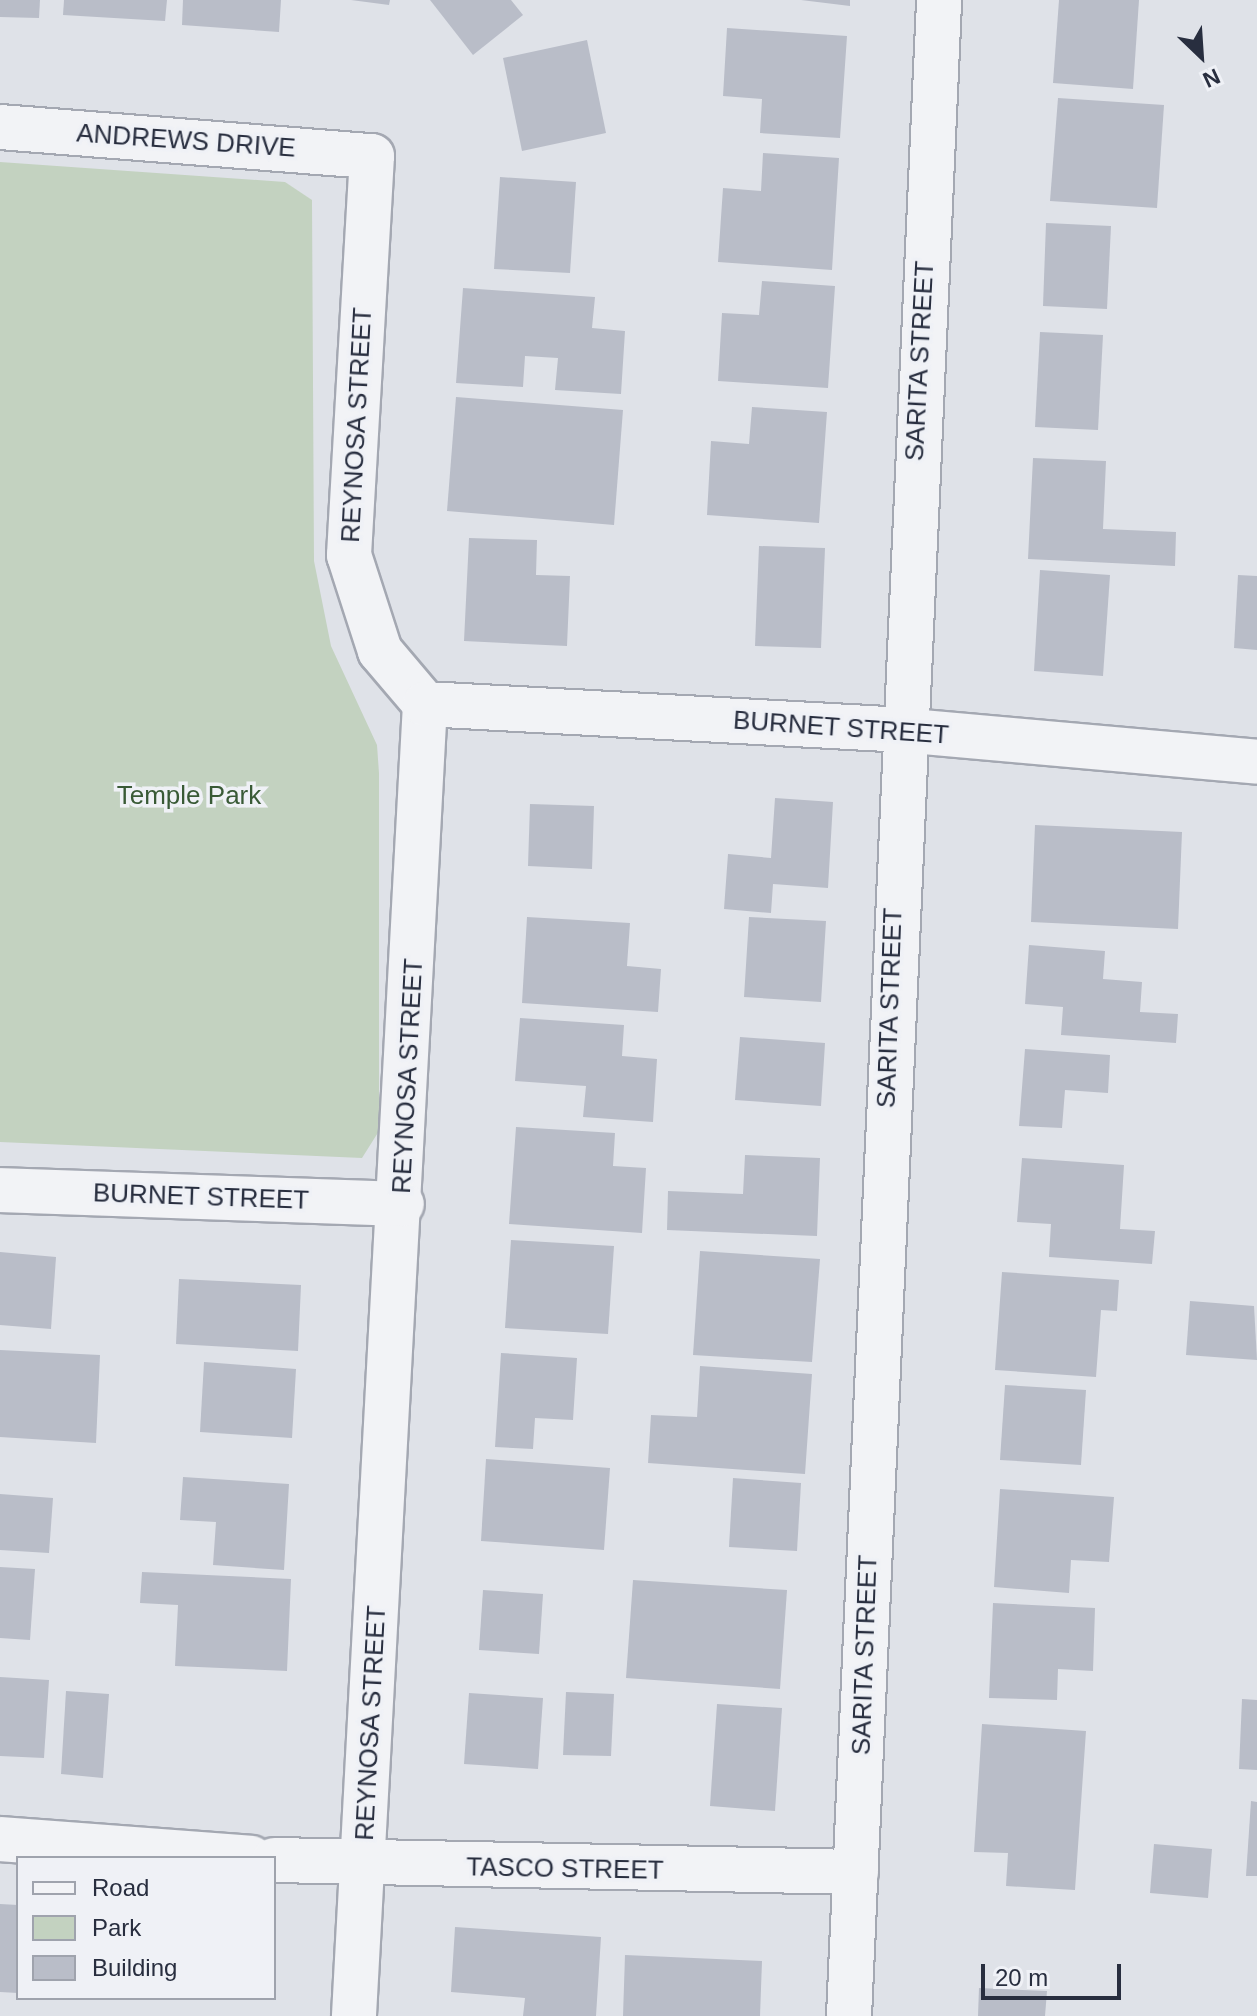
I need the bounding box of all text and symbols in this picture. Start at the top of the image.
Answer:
north arrow [1161,16,1241,96]
text: N [1199,64,1224,93]
street label: ANDREWS DRIVE [75,118,297,164]
street label: SARITA STREET [899,259,941,463]
street label: REYNOSA STREET [335,306,379,544]
street label: BURNET STREET [732,705,950,751]
park label: Temple Park [117,780,261,812]
street label: SARITA STREET [871,907,909,1109]
street label: REYNOSA STREET [386,957,430,1195]
street label: BURNET STREET [92,1178,310,1216]
street label: SARITA STREET [846,1554,884,1756]
street label: REYNOSA STREET [349,1604,393,1842]
street label: TASCO STREET [466,1852,664,1886]
legend [16,1856,276,2000]
text: Road [92,1874,149,1901]
text: Park [92,1914,141,1941]
scale bar [985,1948,1125,1998]
text: Building [92,1954,177,1981]
text: 20 m [995,1964,1048,1991]

